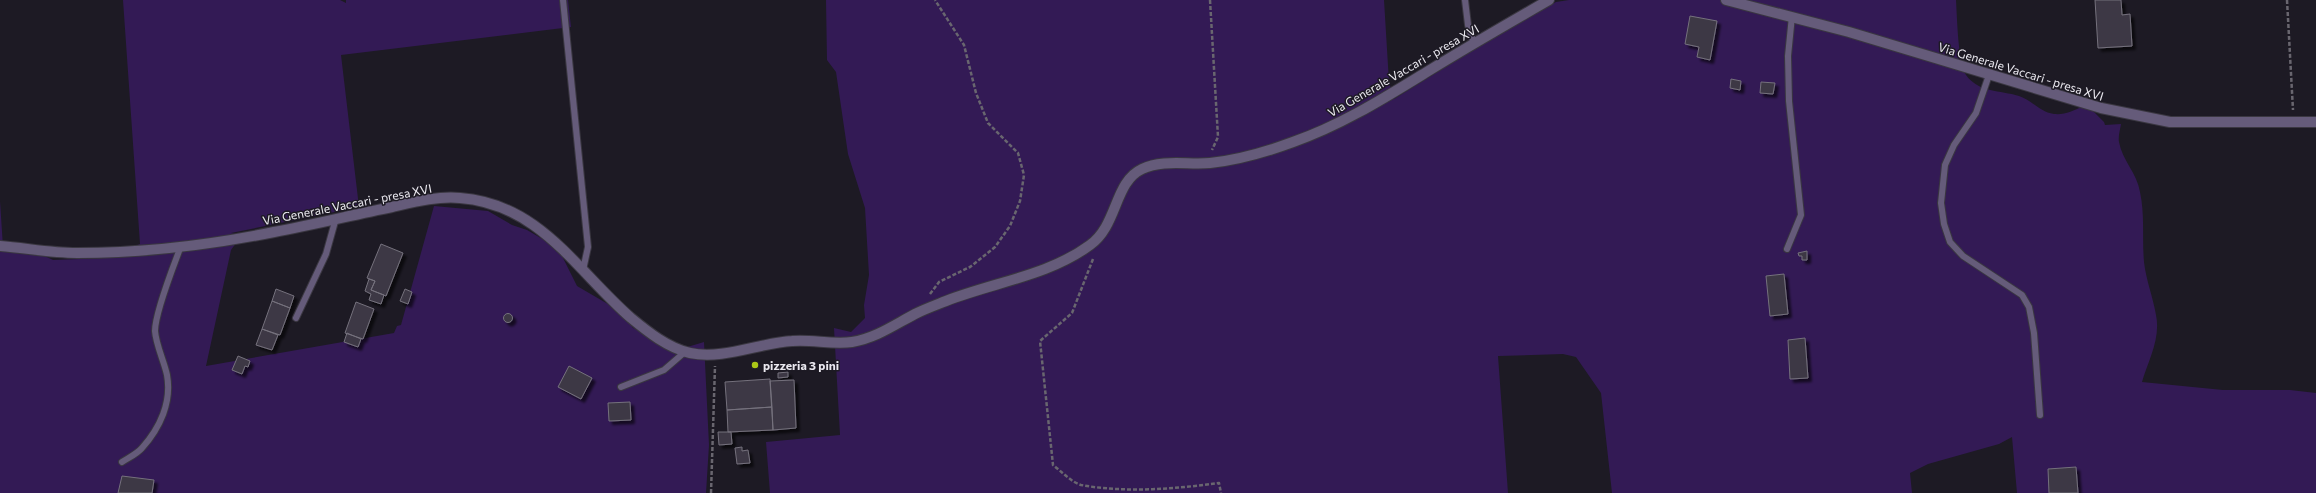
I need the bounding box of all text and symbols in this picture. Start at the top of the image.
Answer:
street label: Via Generale Vaccari - presa XVI [1325,21,1481,119]
street label: Via Generale Vaccari - presa XVI [1937,39,2105,103]
street label: Via Generale Vaccari - presa XVI [261,181,433,227]
place label: pizzeria 3 pini [763,358,839,372]
marker: pizzeria 3 pini [750,360,760,370]

